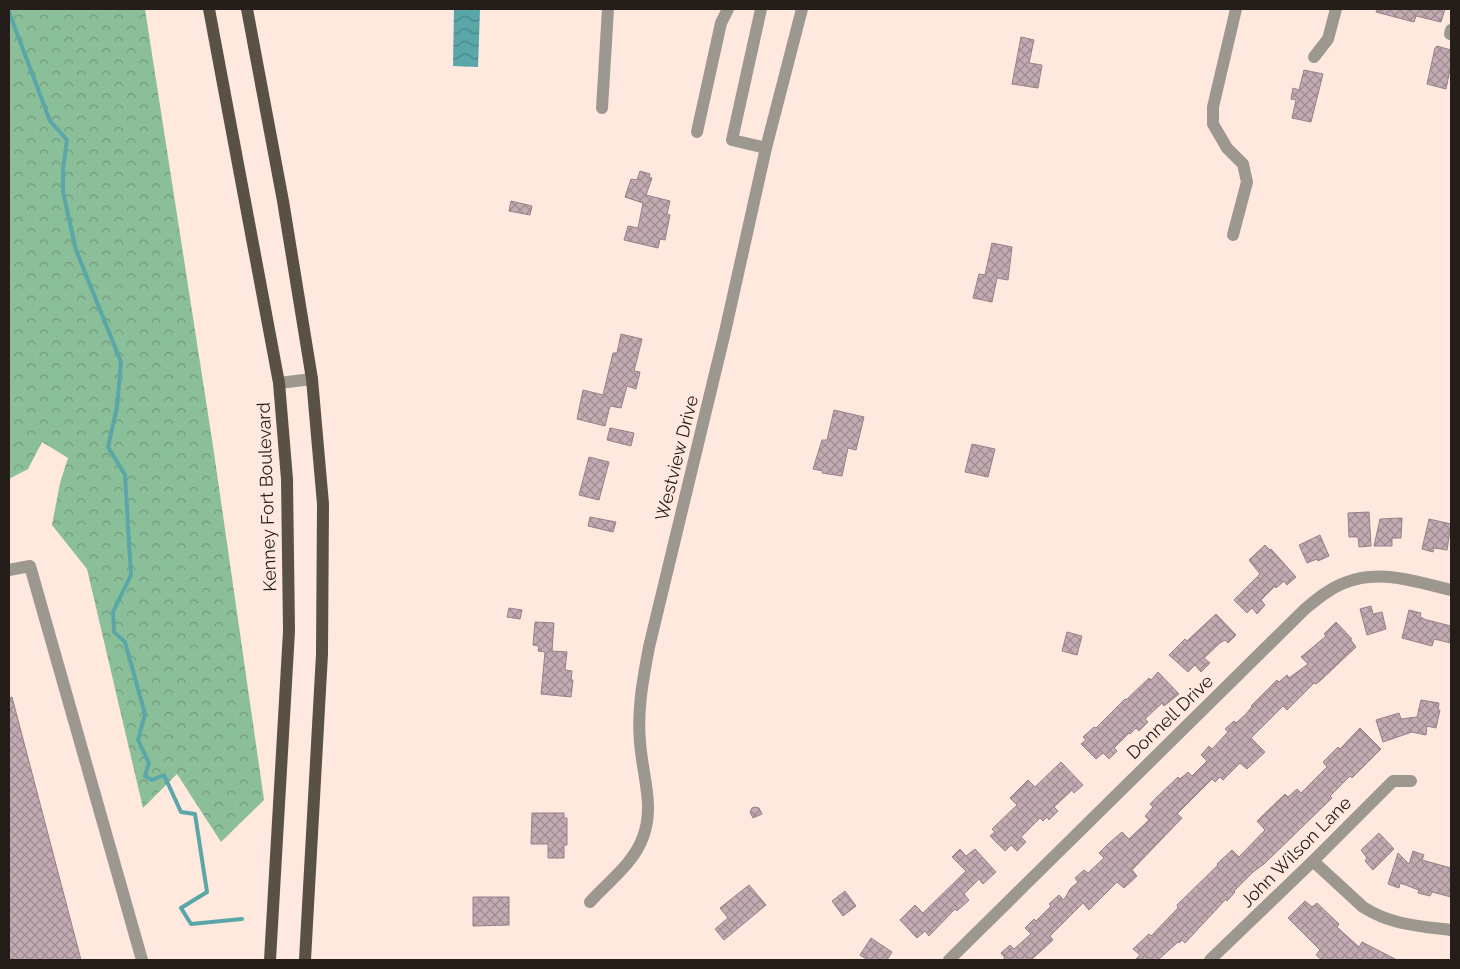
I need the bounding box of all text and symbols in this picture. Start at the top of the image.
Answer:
street label: Westview Drive [651,393,702,523]
street label: Kenney Fort Boulevard [253,402,280,592]
street label: Donnell Drive [1122,670,1218,763]
street label: John Wilson Lane [1236,792,1356,911]

